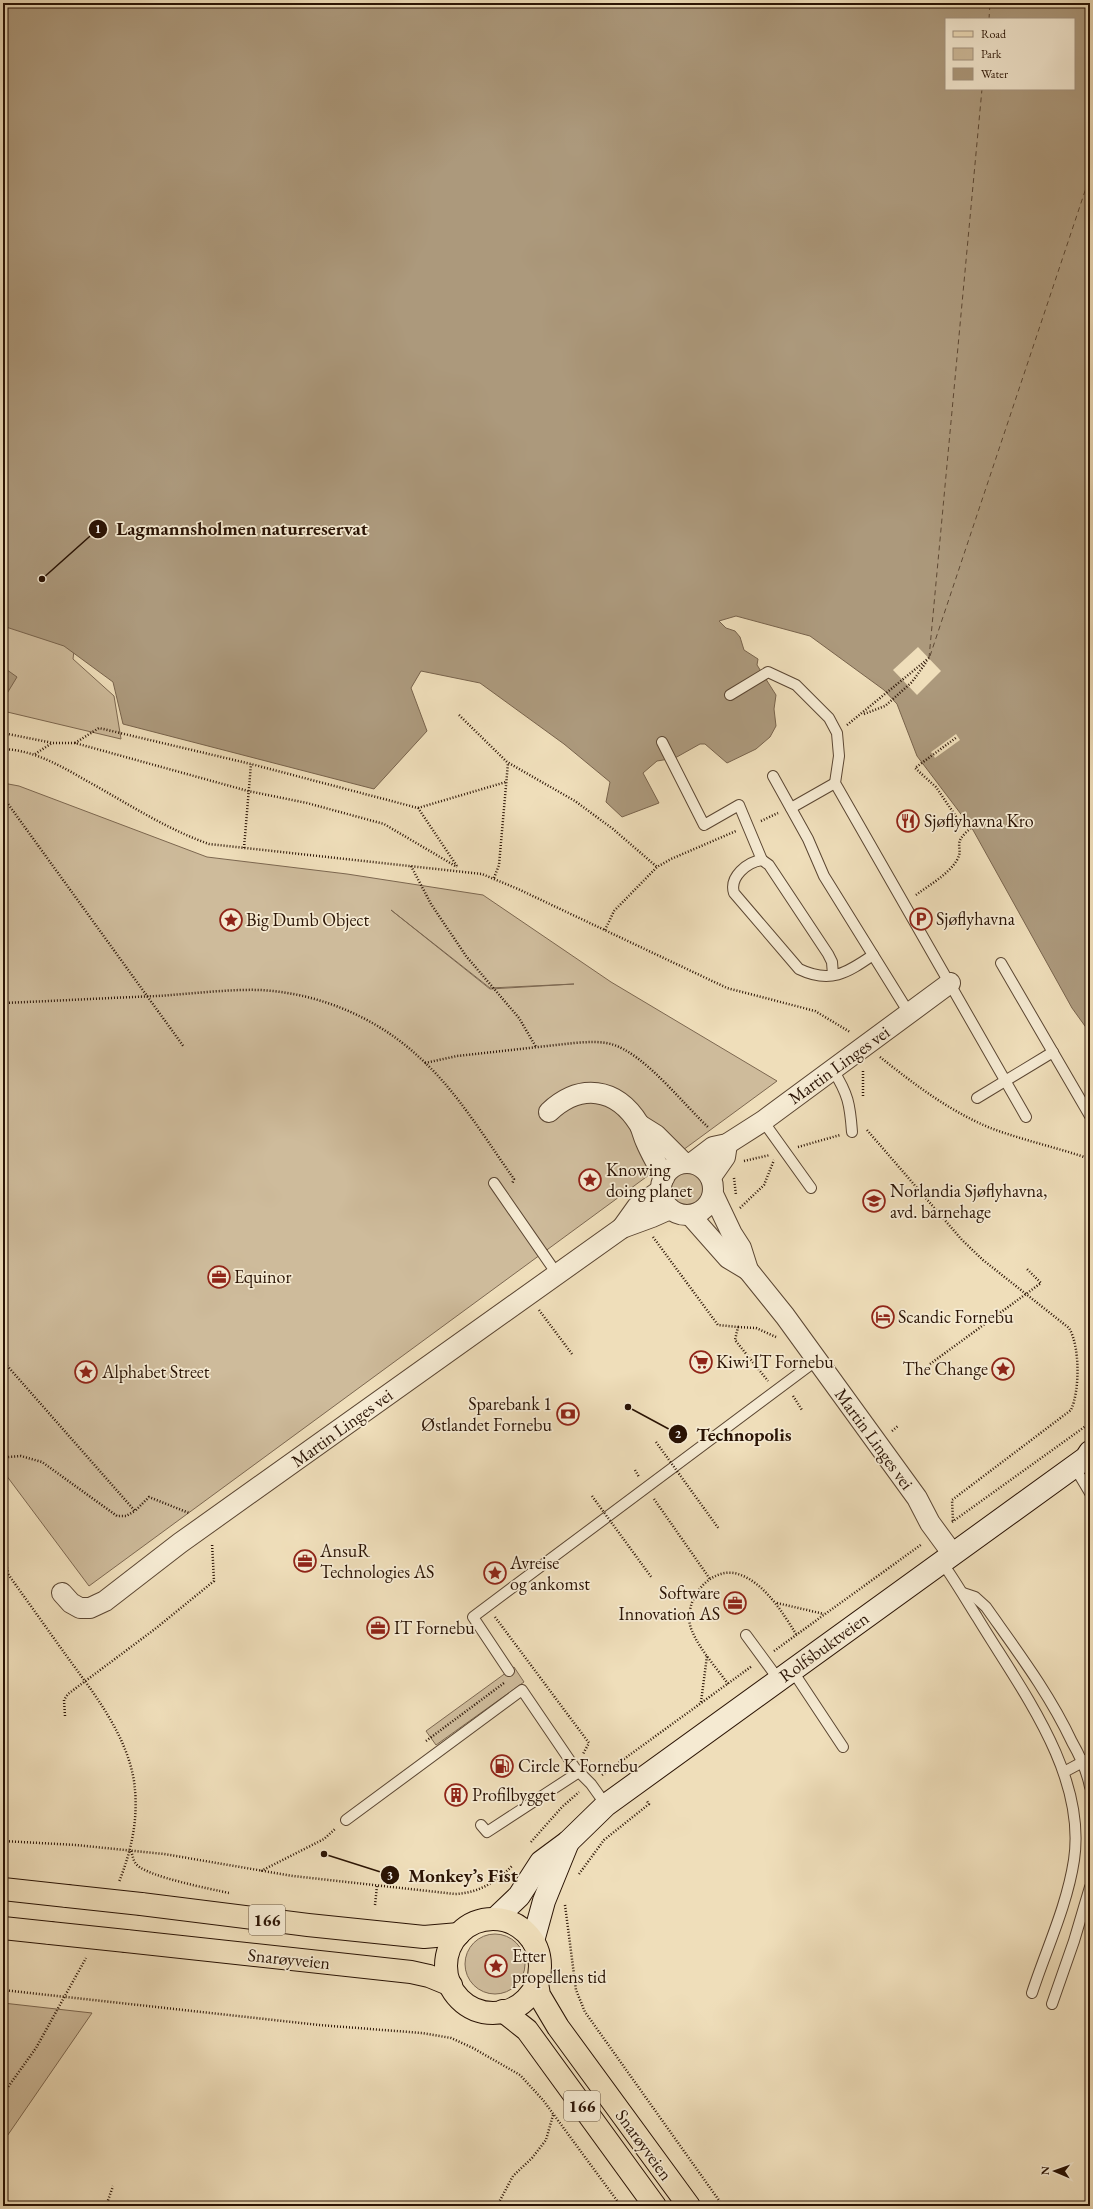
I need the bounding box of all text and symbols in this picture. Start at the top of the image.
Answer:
legend [945,18,1075,90]
text: Road [981,26,1007,42]
text: Park [981,46,1002,62]
text: Water [981,66,1008,82]
callout: Lagmannsholmen naturreservat [88,513,376,544]
text: Lagmannsholmen naturreservat [116,516,368,541]
text: 1 [95,521,101,537]
restaurant icon: Sjøflyhavna Kro [895,808,921,834]
place label: Sjøflyhavna Kro [924,809,1034,832]
parking icon: Sjøflyhavna [908,906,934,932]
place icon: Big Dumb Object [218,907,244,933]
place label: Sjøflyhavna [936,907,1016,930]
place label: Big Dumb Object [246,908,370,931]
street label: Martin Linges vei [783,1020,894,1109]
place label: Knowing doing planet [606,1158,692,1202]
place icon: Knowing doing planet [577,1167,603,1193]
place label: Norlandia Sjøflyhavna, avd. barnehage [890,1179,1047,1223]
school or university icon: Norlandia Sjøflyhavna, avd. barnehage [861,1188,887,1214]
office icon: Equinor [206,1264,232,1290]
place label: Equinor [234,1265,291,1288]
hotel icon: Scandic Fornebu [870,1304,896,1330]
place label: Scandic Fornebu [898,1305,1014,1328]
supermarket icon: Kiwi IT Fornebu [688,1349,714,1375]
place label: Kiwi IT Fornebu [716,1350,834,1373]
place icon: The Change [990,1356,1016,1382]
place label: The Change [902,1357,988,1380]
place icon: Alphabet Street [73,1359,99,1385]
place label: Alphabet Street [101,1360,210,1383]
street label: Martin Linges vei [286,1383,397,1472]
street label: Martin Linges vei [830,1383,919,1494]
place label: Sparebank 1 Østlandet Fornebu [421,1392,553,1436]
bank icon: Sparebank 1 Østlandet Fornebu [555,1401,581,1427]
callout: Technopolis [668,1419,799,1450]
text: Technopolis [696,1422,792,1447]
text: 2 [675,1426,682,1442]
place label: AnsuR Technologies AS [319,1539,434,1583]
office icon: AnsuR Technologies AS [292,1548,318,1574]
place label: Avreise og ankomst [509,1551,590,1595]
place icon: Avreise og ankomst [482,1560,508,1586]
place label: Software Innovation AS [619,1581,720,1625]
office icon: Software Innovation AS [722,1590,748,1616]
street label: Rolfsbuktveien [774,1606,874,1687]
office icon: IT Fornebu [365,1615,391,1641]
place label: IT Fornebu [394,1616,475,1639]
fuel station icon: Circle K Fornebu [489,1753,515,1779]
place label: Circle K Fornebu [518,1754,639,1777]
building icon: Profilbygget [443,1782,469,1808]
place label: Profilbygget [472,1783,556,1806]
callout: Monkey’s Fist [380,1859,526,1890]
text: Monkey’s Fist [408,1863,518,1888]
text: 3 [387,1867,393,1883]
road number: 166 [249,1905,285,1935]
street label: Snarøyveien [247,1943,332,1974]
place label: Etter propellens tid [512,1944,607,1988]
place icon: Etter propellens tid [483,1953,509,1979]
road number: 166 [564,2091,600,2121]
street label: Snarøyveien [611,2105,678,2185]
north arrow [1035,2151,1075,2191]
text: N [1038,2166,1052,2175]

